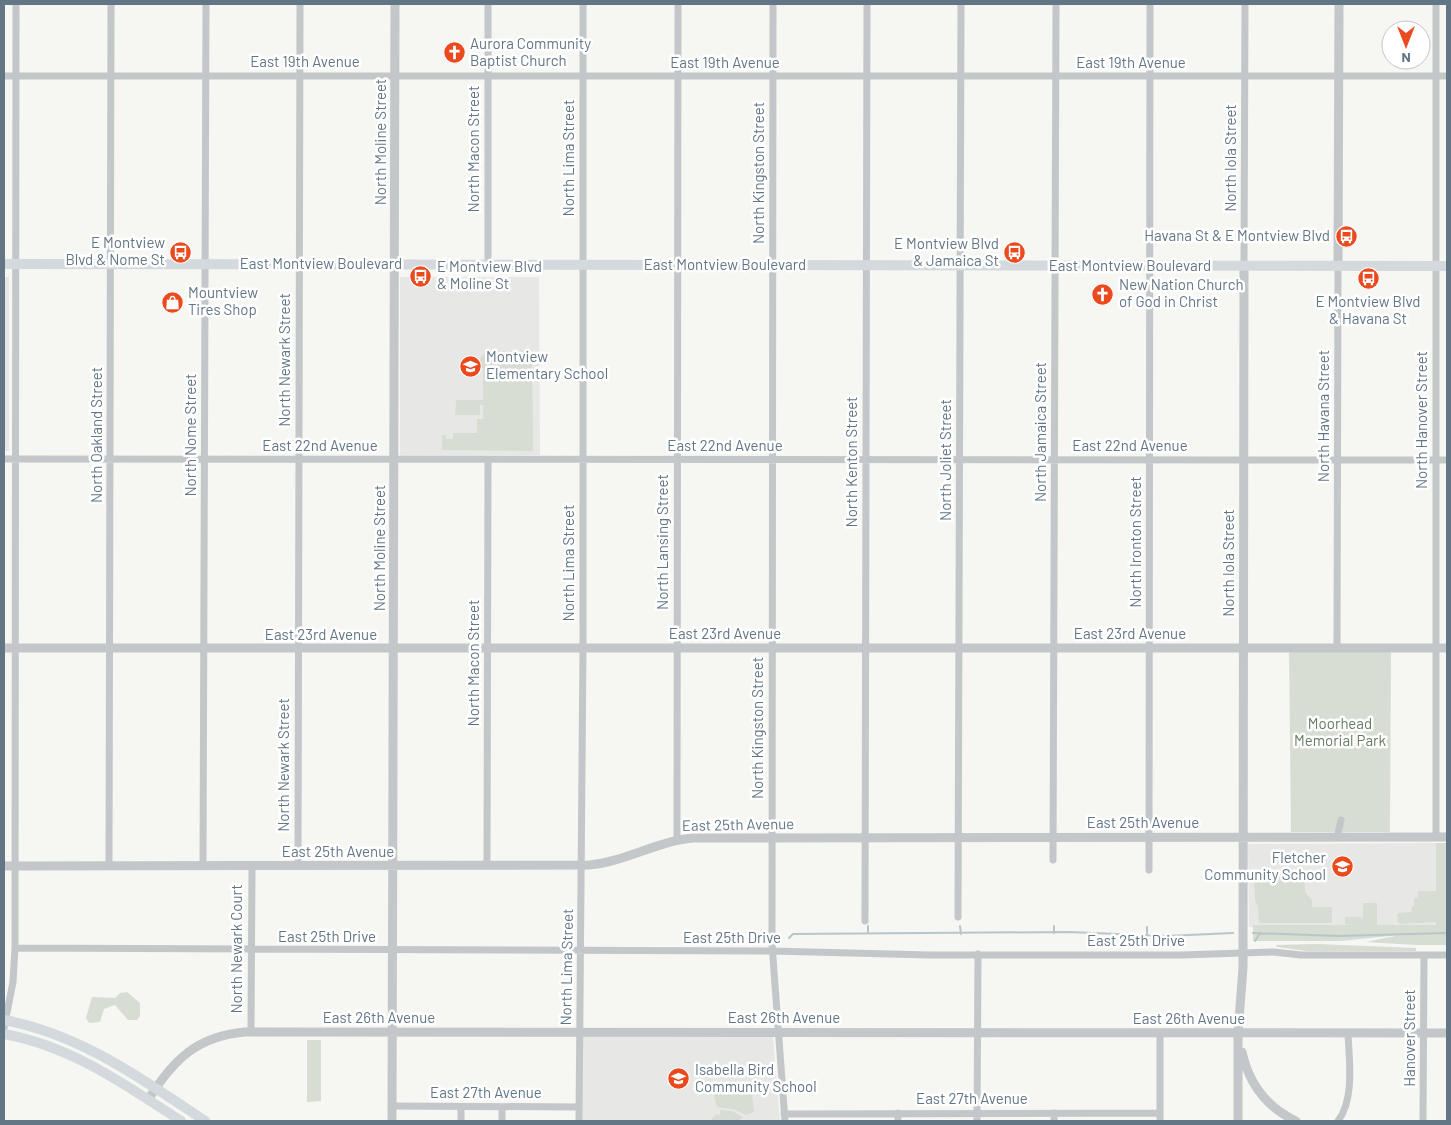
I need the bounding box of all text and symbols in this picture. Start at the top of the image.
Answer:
north arrow [1381,20,1431,70]
place label: Aurora Community Baptist Church [470,34,591,69]
church icon: Aurora Community Baptist Church [442,41,466,65]
text: N [1401,50,1411,67]
street label: East 19th Avenue [250,52,360,70]
street label: East 19th Avenue [670,53,780,71]
street label: East 19th Avenue [1076,53,1186,71]
street label: North Moline Street [371,79,389,205]
street label: North Macon Street [464,86,482,212]
street label: North Lima Street [559,100,577,216]
street label: North Kingston Street [749,102,767,244]
street label: North Iola Street [1221,104,1239,212]
bus stop icon: Havana St & E Montview Blvd [1334,224,1358,248]
place label: Havana St & E Montview Blvd [1144,226,1330,244]
place label: E Montview Blvd & Nome St [65,233,165,268]
place label: E Montview Blvd & Jamaica St [894,234,999,269]
bus stop icon: E Montview Blvd & Nome St [169,240,193,264]
bus stop icon: E Montview Blvd & Jamaica St [1003,241,1027,265]
street label: East Montview Boulevard [240,254,402,272]
street label: East Montview Boulevard [644,255,806,273]
street label: East Montview Boulevard [1049,256,1211,274]
place label: E Montview Blvd & Moline St [437,257,542,292]
bus stop icon: E Montview Blvd & Moline St [409,264,433,288]
bus stop icon: E Montview Blvd & Havana St [1356,267,1380,291]
place label: New Nation Church of God in Christ [1119,275,1244,310]
church icon: New Nation Church of God in Christ [1091,282,1115,306]
place label: Mountview Tires Shop [188,283,258,318]
shop icon: Mountview Tires Shop [160,290,184,314]
place label: E Montview Blvd & Havana St [1315,292,1421,327]
street label: North Newark Street [275,293,293,427]
place label: Montview Elementary School [486,347,608,382]
street label: North Havana Street [1314,350,1332,482]
street label: North Hanover Street [1412,351,1430,489]
school or university icon: Montview Elementary School [458,354,482,378]
street label: North Jamaica Street [1031,362,1049,502]
street label: North Oakland Street [87,367,105,503]
street label: North Nome Street [181,373,199,497]
street label: North Kenton Street [842,397,860,528]
street label: North Joliet Street [936,399,954,521]
street label: East 22nd Avenue [262,436,378,454]
street label: East 22nd Avenue [667,436,783,454]
street label: East 22nd Avenue [1072,436,1188,454]
street label: North Lansing Street [653,474,671,610]
street label: North Ironton Street [1126,476,1144,608]
street label: North Moline Street [370,485,388,611]
street label: North Lima Street [559,505,577,621]
street label: North Iola Street [1219,509,1237,617]
street label: North Macon Street [464,600,482,726]
street label: East 23rd Avenue [669,624,781,642]
street label: East 23rd Avenue [1074,624,1186,642]
street label: East 23rd Avenue [265,625,377,643]
street label: North Kingston Street [748,657,766,799]
street label: North Newark Street [274,698,292,832]
park label: Moorhead Memorial Park [1294,714,1387,749]
street label: East 25th Avenue [1087,813,1199,831]
street label: East 25th Avenue [682,814,794,834]
street label: East 25th Avenue [282,842,394,860]
place label: Fletcher Community School [1204,848,1327,883]
school or university icon: Fletcher Community School [1330,855,1354,879]
street label: North Newark Court [227,884,245,1014]
street label: North Lima Street [556,908,576,1026]
street label: East 25th Drive [278,927,376,945]
street label: East 25th Drive [683,928,781,946]
street label: East 25th Drive [1087,931,1185,949]
street label: Hanover Street [1400,989,1418,1087]
street label: East 26th Avenue [323,1008,435,1026]
street label: East 26th Avenue [728,1008,840,1026]
street label: East 26th Avenue [1133,1009,1245,1027]
place label: Isabella Bird Community School [695,1060,817,1095]
school or university icon: Isabella Bird Community School [667,1067,691,1091]
street label: East 27th Avenue [430,1083,542,1101]
street label: East 27th Avenue [916,1089,1028,1107]

